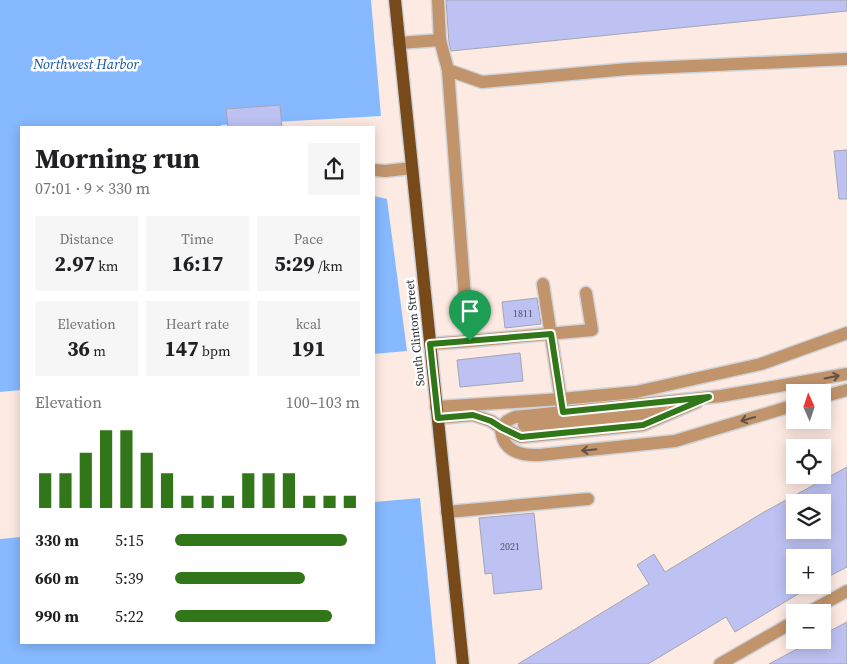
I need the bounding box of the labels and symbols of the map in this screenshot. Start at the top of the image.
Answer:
water label: Northwest Harbor [32,54,139,74]
street label: South Clinton Street [401,279,429,387]
pin [449,290,491,341]
house number: 1811 [513,307,533,320]
one-way arrow [824,372,840,381]
north arrow [786,384,831,429]
one-way arrow [741,415,757,425]
one-way arrow [582,445,598,455]
house number: 2021 [500,540,520,553]

